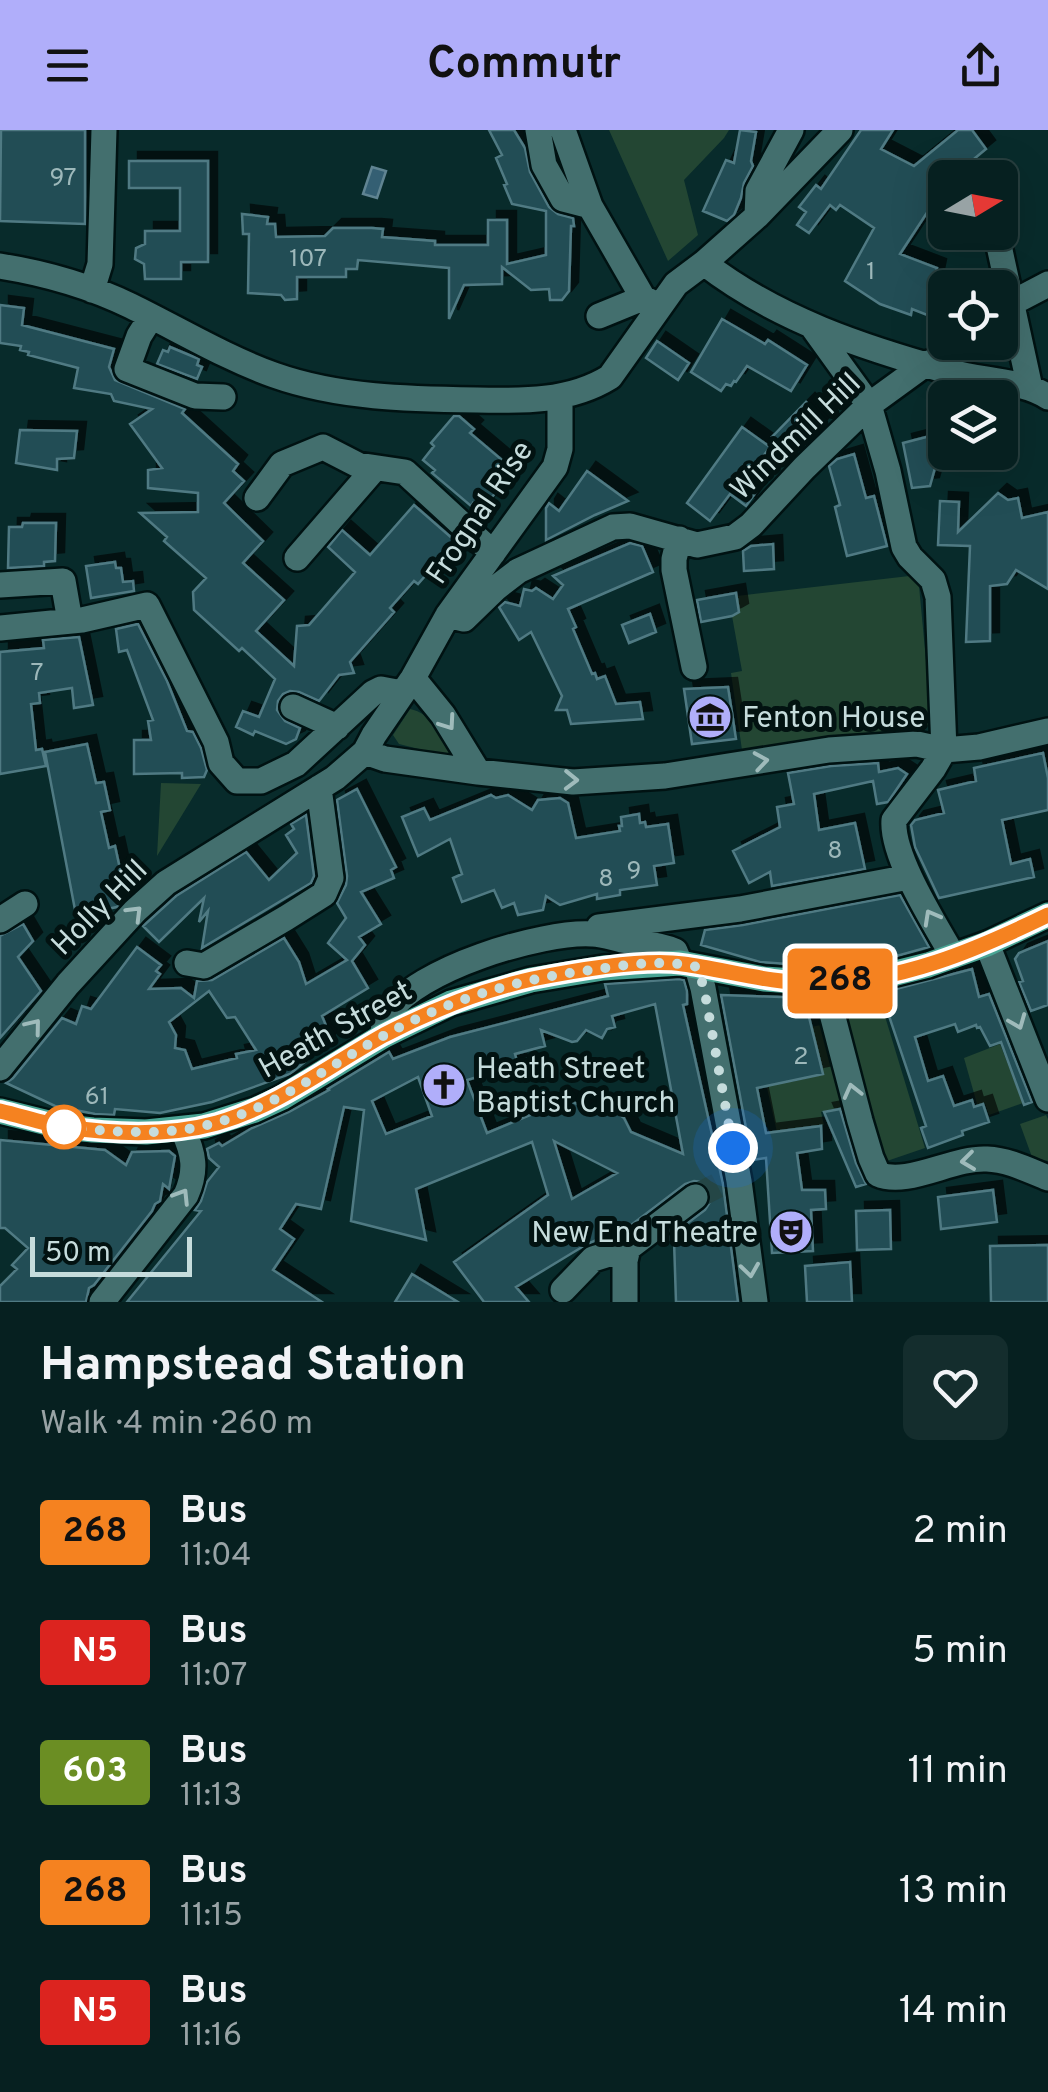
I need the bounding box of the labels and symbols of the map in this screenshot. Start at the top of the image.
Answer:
north arrow [928,160,1018,250]
house number: 97 [49,163,77,195]
house number: 107 [289,244,327,276]
house number: 1 [866,257,876,289]
street label: Windmill Hill [724,366,870,509]
street label: Frognal Rise [420,435,543,592]
house number: 7 [30,658,44,690]
museum icon: Fenton House [687,694,733,740]
place label: Fenton House [742,701,926,738]
one-way arrow [436,712,454,730]
one-way arrow [753,751,769,772]
one-way arrow [564,770,580,791]
house number: 8 [827,836,843,868]
street label: Holly Hill [45,853,157,965]
house number: 9 [627,856,641,888]
house number: 8 [598,864,614,896]
one-way arrow [123,906,141,924]
one-way arrow [924,909,944,927]
line badge: 268 [782,948,898,1014]
street label: Heath Street [253,974,419,1088]
one-way arrow [1006,1012,1026,1029]
one-way arrow [22,1019,40,1037]
house number: 2 [793,1042,809,1074]
place label: Heath Street Baptist Church [476,1052,676,1123]
church icon: Heath Street Baptist Church [421,1062,467,1108]
house number: 61 [85,1082,109,1114]
one-way arrow [842,1083,863,1100]
unlabelled marker [43,1106,85,1148]
your location [708,1123,758,1173]
one-way arrow [960,1149,977,1170]
one-way arrow [170,1189,189,1207]
theatre icon: New End Theatre [768,1209,814,1255]
place label: New End Theatre [531,1216,758,1253]
scale bar [30,1232,192,1276]
one-way arrow [739,1261,760,1278]

